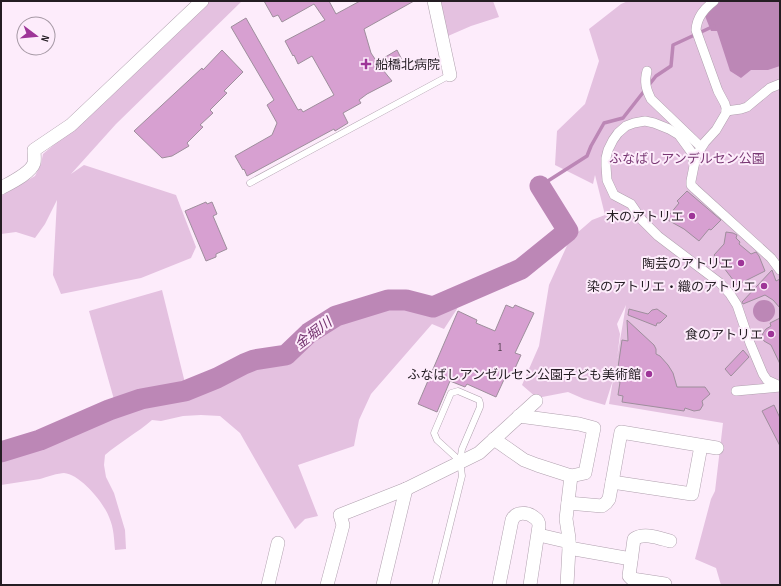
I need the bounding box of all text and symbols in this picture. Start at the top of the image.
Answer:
north arrow [16,16,56,56]
text: N [38,34,52,43]
place label: 船橋北病院 [375,57,440,73]
marker: 船橋北病院 [360,58,372,70]
park label: ふなばしアンデルセン公園 [609,151,765,167]
place label: 木のアトリエ [606,209,684,225]
marker: 木のアトリエ [687,211,697,221]
place label: 陶芸のアトリエ [642,256,733,272]
marker: 陶芸のアトリエ [736,258,746,268]
place label: 染のアトリエ・織のアトリエ [587,279,756,295]
marker: 染のアトリエ・織のアトリエ [759,281,769,291]
water label: 金堀川 [291,313,337,353]
place label: 食のアトリエ [685,327,763,343]
marker: 食のアトリエ [766,329,776,339]
house number: 1 [498,341,502,354]
place label: ふなばしアンゼルセン公園子ども美術館 [408,367,641,383]
marker: ふなばしアンゼルセン公園子ども美術館 [644,369,654,379]

